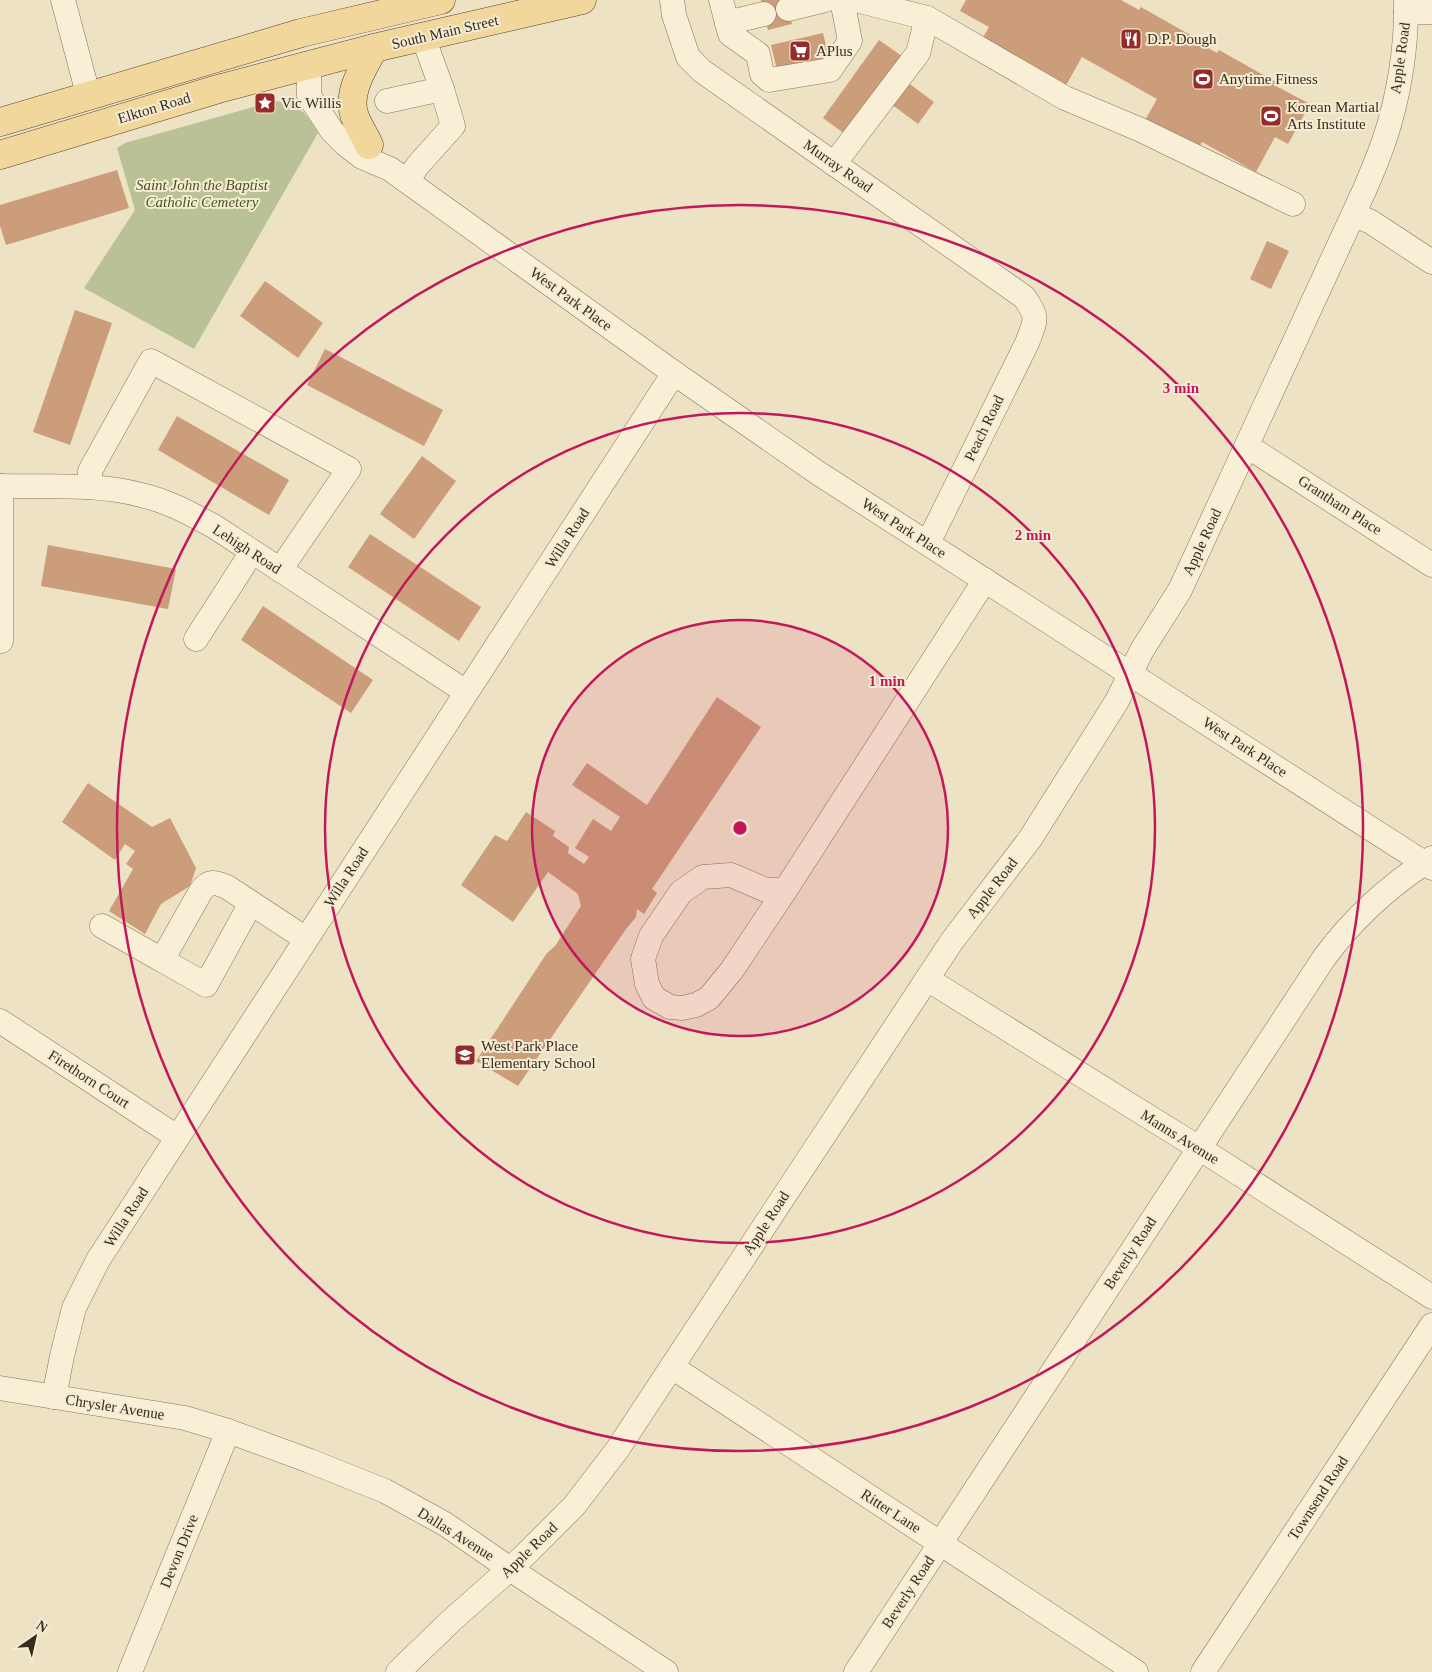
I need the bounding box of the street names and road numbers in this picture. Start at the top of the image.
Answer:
street label: South Main Street [390,12,501,52]
street label: Apple Road [1387,21,1413,95]
street label: Elkton Road [116,89,193,127]
street label: Murray Road [800,136,876,196]
street label: West Park Place [527,264,615,334]
street label: Peach Road [961,392,1007,464]
street label: Grantham Place [1295,472,1385,538]
street label: West Park Place [859,495,949,561]
street label: Willa Road [542,505,593,571]
street label: Apple Road [1180,506,1225,578]
street label: Lehigh Road [210,521,284,577]
street label: West Park Place [1200,714,1290,780]
street label: Willa Road [321,844,372,910]
street label: Apple Road [964,854,1021,921]
street label: Firethorn Court [45,1047,133,1112]
street label: Manns Avenue [1138,1107,1222,1168]
street label: Willa Road [101,1184,152,1250]
street label: Apple Road [740,1188,793,1258]
street label: Beverly Road [1101,1213,1160,1292]
street label: Chrysler Avenue [64,1391,166,1423]
street label: Townsend Road [1285,1453,1351,1543]
street label: Ritter Lane [858,1486,924,1536]
street label: Dallas Avenue [415,1504,497,1564]
street label: Devon Drive [157,1512,201,1590]
street label: Apple Road [498,1519,561,1581]
street label: Beverly Road [879,1552,938,1631]

